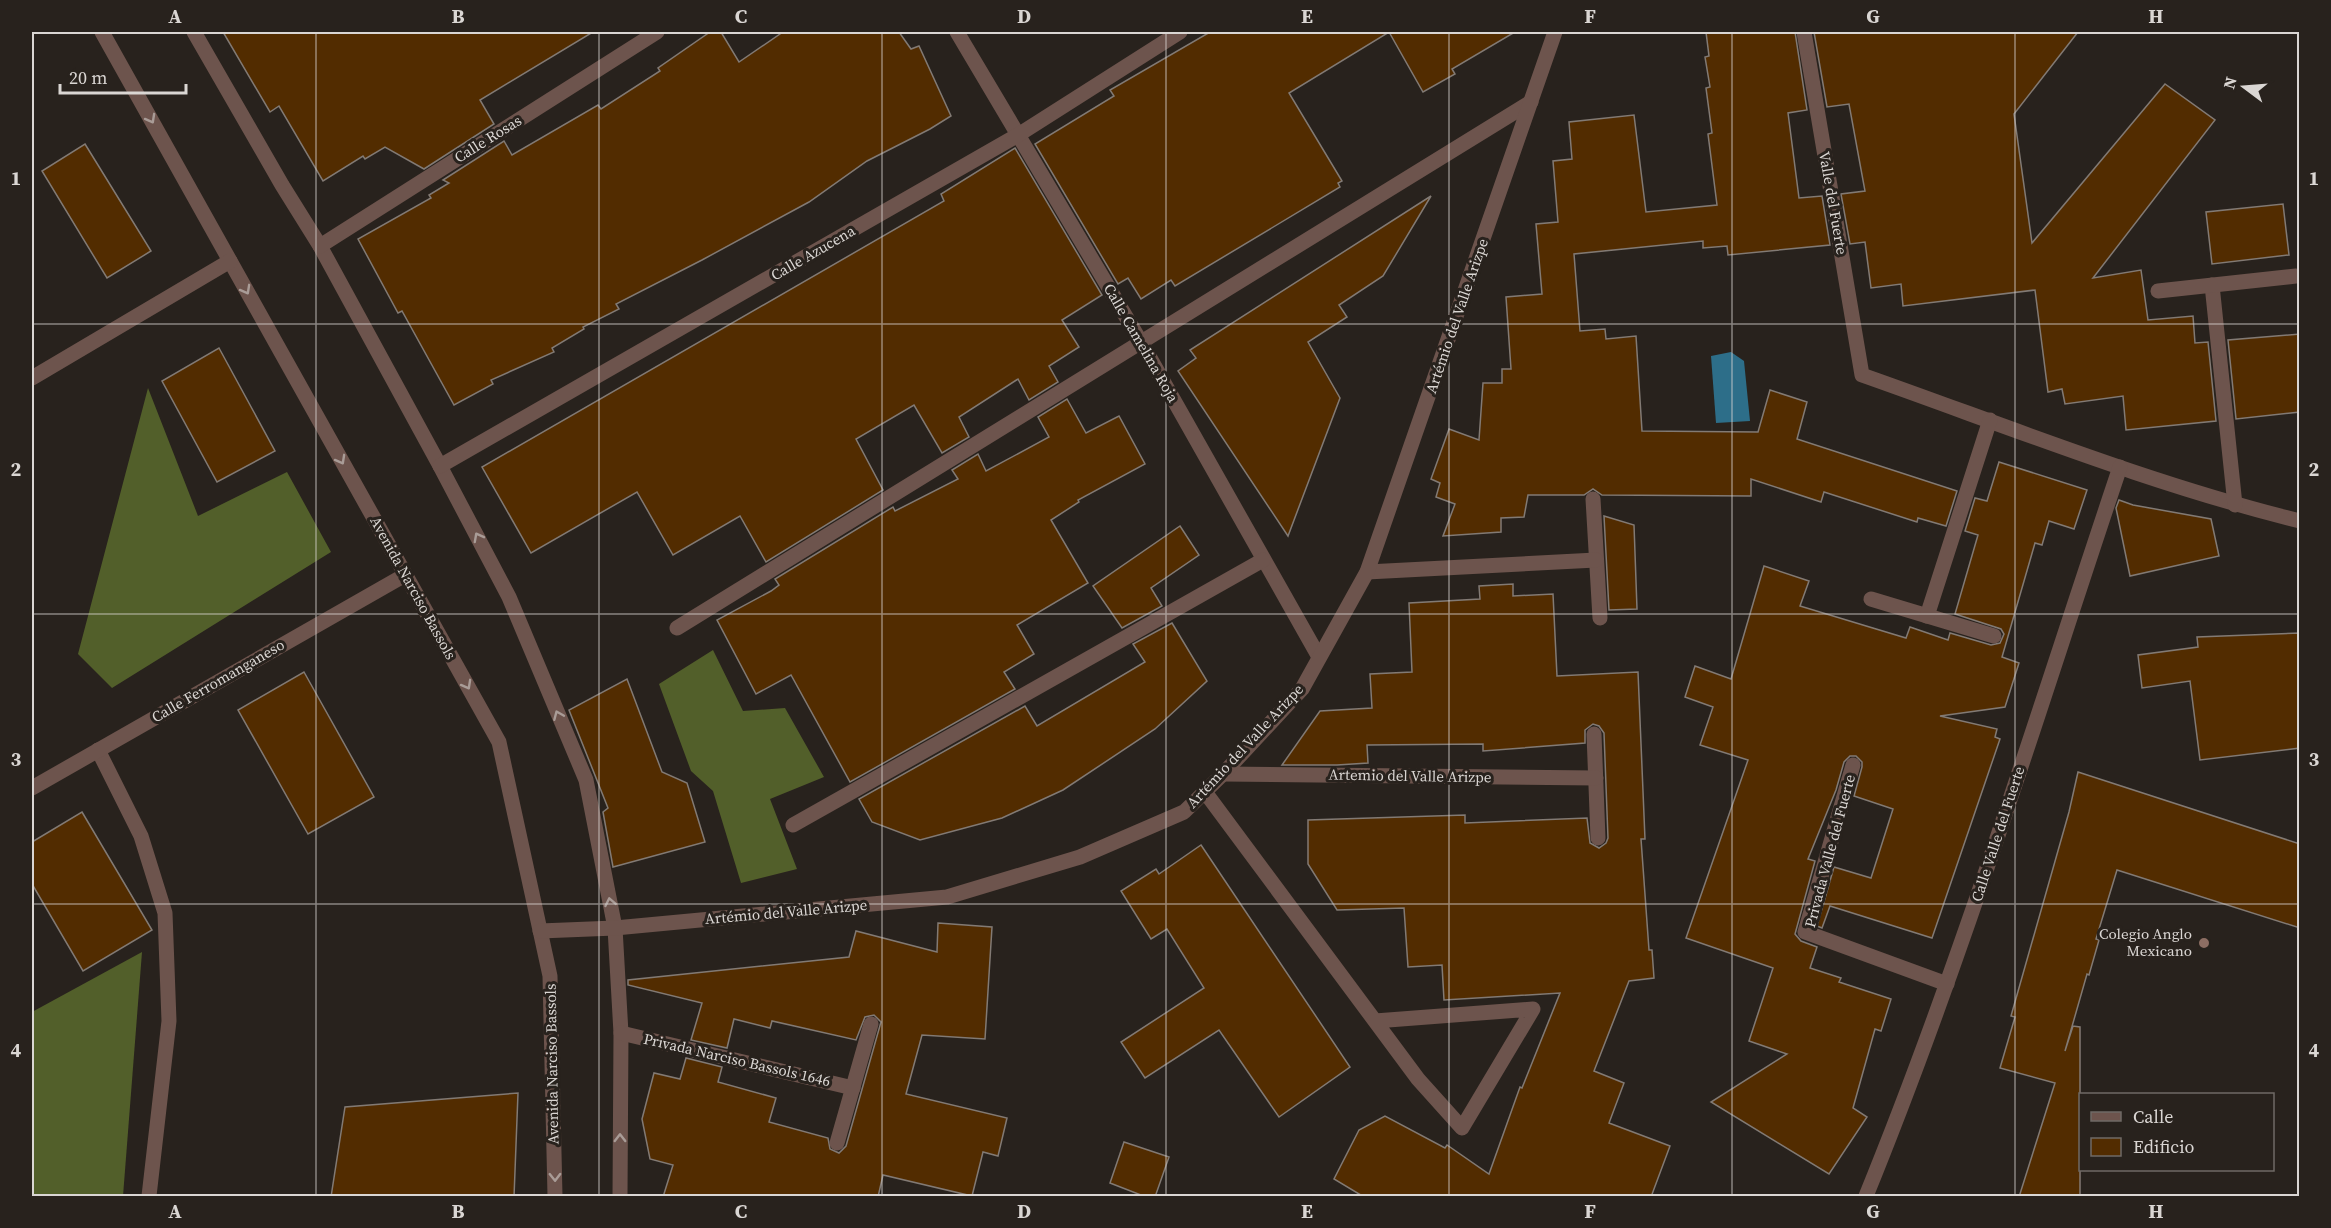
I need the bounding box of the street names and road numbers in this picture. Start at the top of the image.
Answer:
street label: Calle Rosas [450,110,525,168]
street label: Valle del Fuerte [1814,150,1853,256]
street label: Calle Azucena [767,220,859,285]
street label: Artémio del Valle Arizpe [1420,235,1493,396]
street label: Calle Camelina Roja [1099,279,1184,406]
street label: Avenida Narciso Bassols [365,512,462,663]
street label: Calle Ferromanganeso [147,634,288,727]
street label: Artémio del Valle Arizpe [1181,679,1308,812]
street label: Calle Valle del Fuerte [1966,763,2029,904]
street label: Artemio del Valle Arizpe [1328,764,1492,787]
street label: Privada Valle del Fuerte [1799,772,1860,930]
street label: Artémio del Valle Arizpe [704,894,868,929]
street label: Avenida Narciso Bassols [540,983,563,1145]
street label: Privada Narciso Bassols 1646 [642,1028,833,1091]

